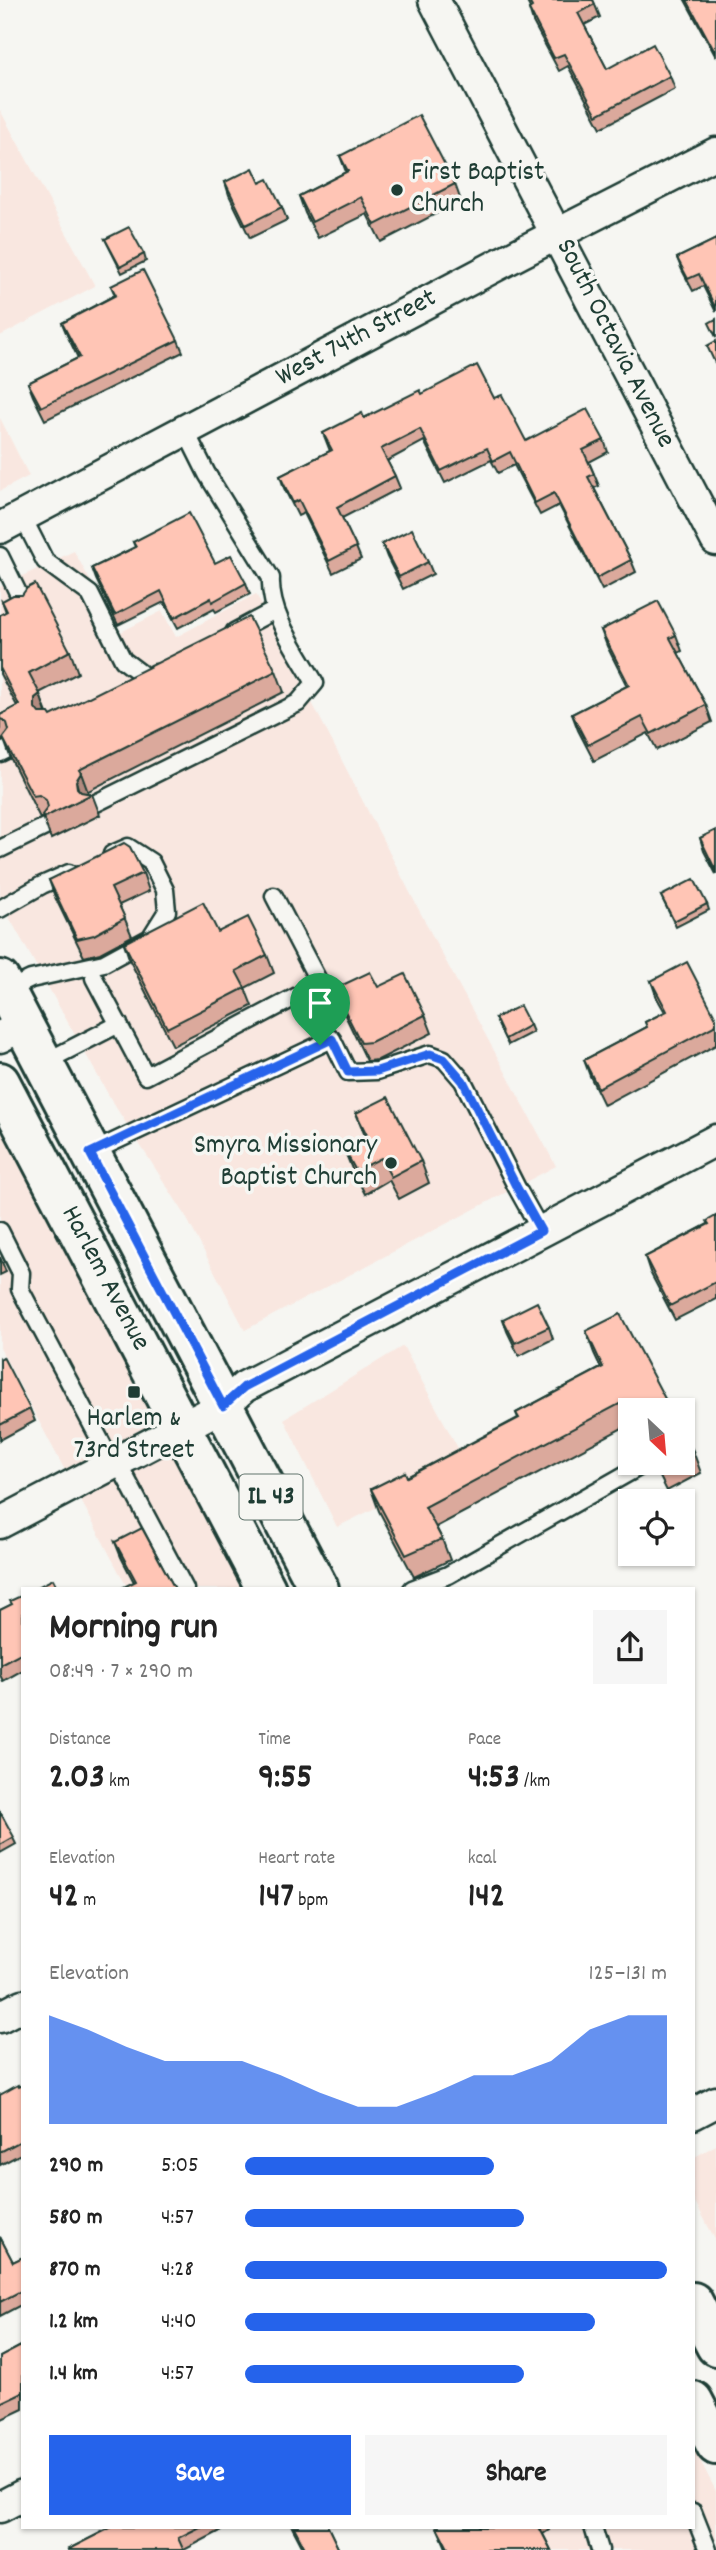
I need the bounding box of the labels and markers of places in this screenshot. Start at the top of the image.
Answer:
place label: First Baptist Church [411,154,544,226]
marker: First Baptist Church [389,182,405,198]
pin [290,973,350,1045]
place label: Smyra Missionary Baptist Church [194,1127,378,1199]
marker: Smyra Missionary Baptist Church [383,1155,399,1171]
marker: Harlem & 73rd Street [126,1384,142,1400]
place label: Harlem & 73rd Street [73,1400,195,1472]

